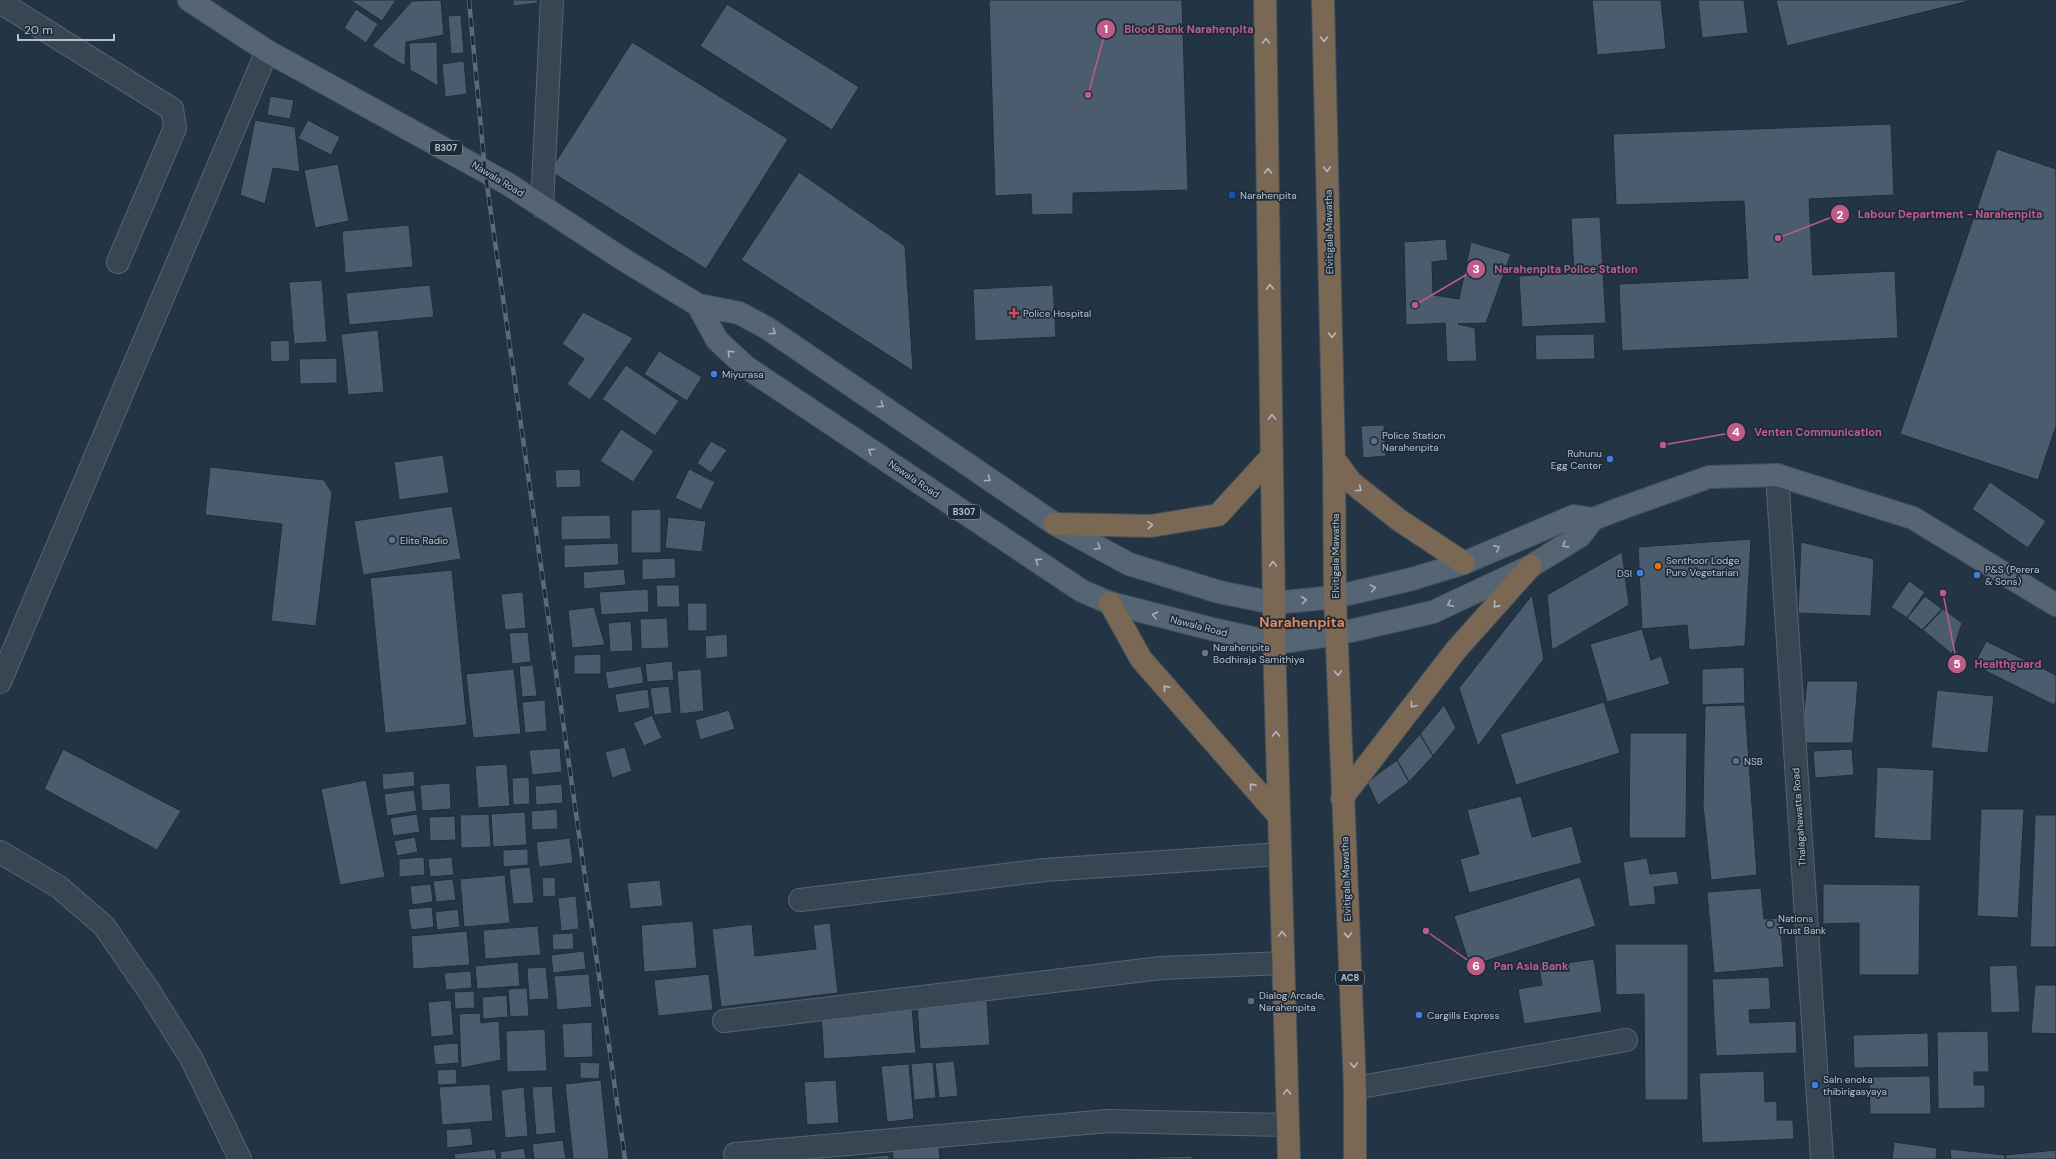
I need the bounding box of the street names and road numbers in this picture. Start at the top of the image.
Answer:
road number: B307 [430,141,462,155]
street label: Nawala Road [469,158,527,200]
street label: Elvitigala Mawatha [1322,189,1336,275]
street label: Nawala Road [886,457,942,501]
road number: B307 [948,505,980,519]
street label: Elvitigala Mawatha [1329,514,1342,598]
street label: Nawala Road [1169,613,1229,639]
street label: Thalagahawatta Road [1789,767,1809,867]
street label: Elvitigala Mawatha [1338,836,1354,922]
road number: AC8 [1336,971,1364,985]

